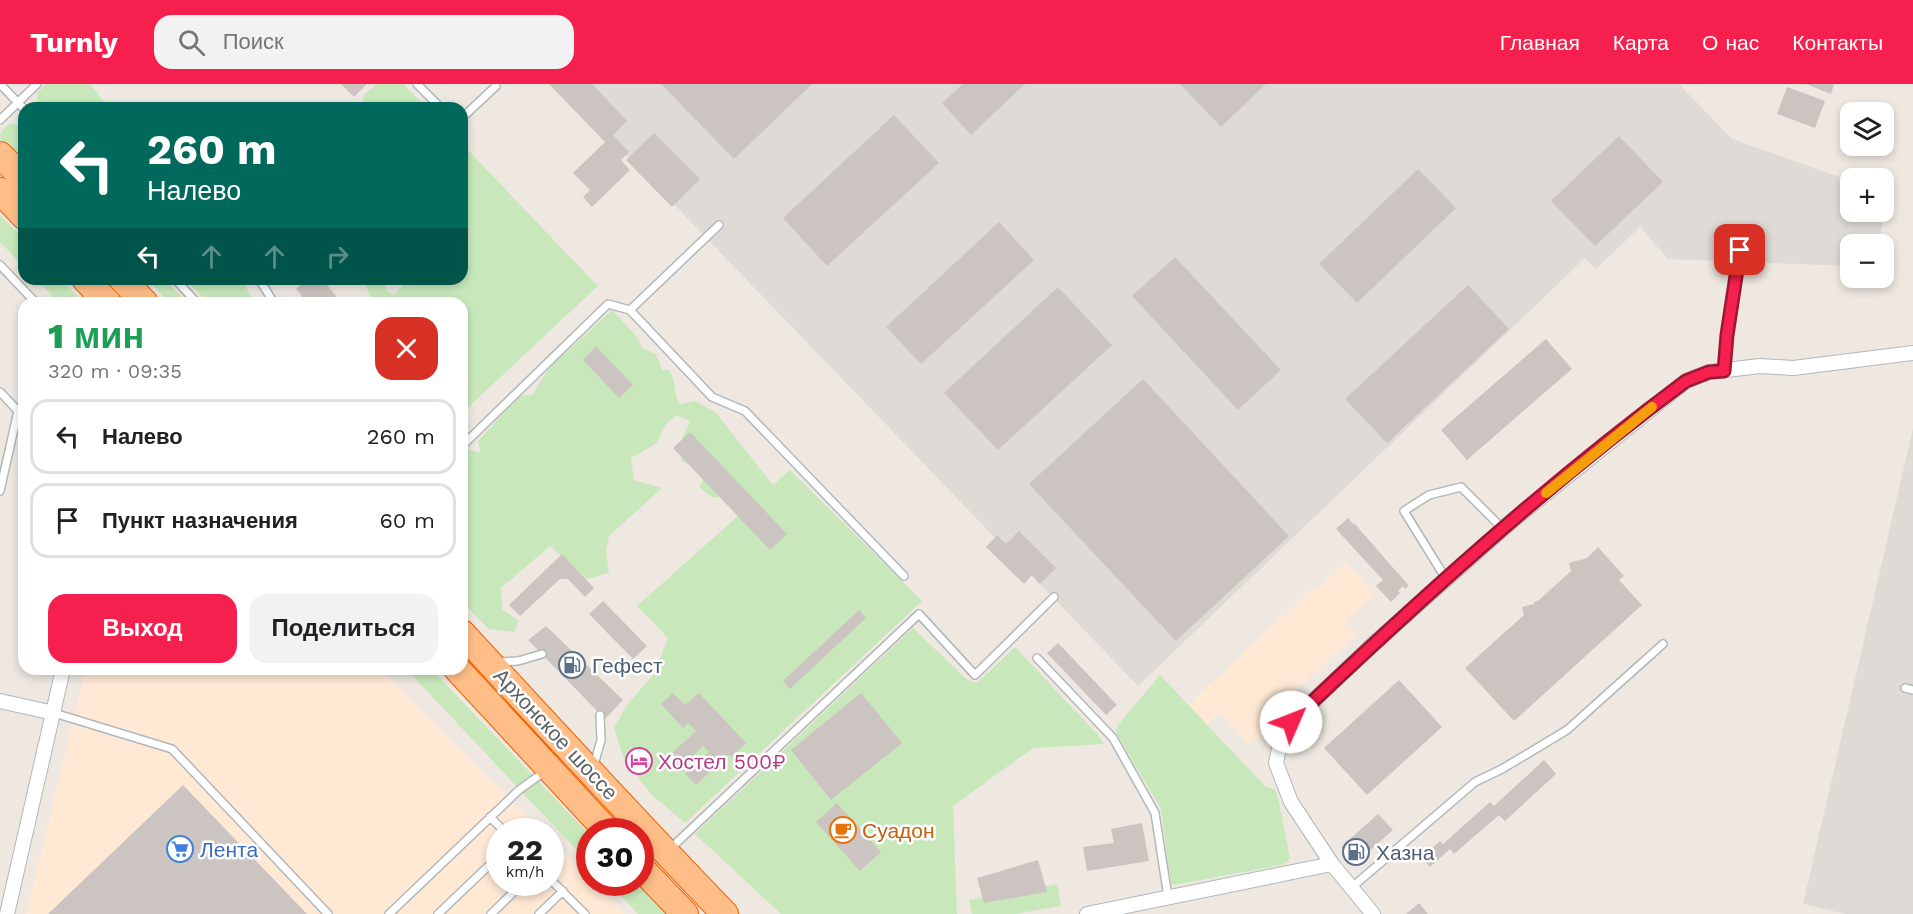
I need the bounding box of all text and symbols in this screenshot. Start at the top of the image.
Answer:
search box [154,15,574,69]
text: Turnly [30,26,118,59]
icon: search [175,26,208,59]
text: Поиск [223,29,284,54]
text: Главная [1500,30,1580,55]
text: Карта [1613,30,1669,55]
text: О нас [1702,30,1759,55]
text: Контакты [1792,30,1883,55]
map controls [1840,102,1894,288]
button: layers [1840,102,1894,156]
text: 260 m [147,125,277,174]
icon: left [48,126,126,204]
button: + [1840,168,1894,222]
text: Налево [147,175,241,207]
pin [1714,224,1765,275]
icon: arrive [1723,233,1756,266]
button: − [1840,234,1894,288]
icon: left [132,240,165,273]
icon: ahead [195,240,228,273]
icon: ahead [258,240,291,273]
icon: right [321,240,354,273]
text: 1 мин [48,315,144,357]
button: close [375,317,438,380]
text: 320 m · 09:35 [48,359,182,383]
icon: left [51,420,84,453]
text: Налево [102,424,183,449]
text: 260 m [367,424,435,449]
icon: arrive [51,504,84,537]
text: Пункт назначения [102,508,298,533]
text: 60 m [379,508,435,533]
button: Выход [48,594,237,663]
button: Поделиться [249,594,438,663]
fuel station icon: Гефест [557,650,587,680]
place label: Гефест [592,653,663,678]
street label: Архонское шоссе [489,663,623,805]
position arrow [1259,690,1323,754]
hotel icon: Хостел 500₽ [624,746,654,776]
place label: Хостел 500₽ [658,749,786,774]
cafe icon: Суадон [828,815,858,845]
speed limit sign: 30 [576,818,654,896]
place label: Суадон [862,818,935,843]
text: 22 [507,832,543,867]
supermarket icon: Лента [165,834,195,864]
place label: Лента [200,837,258,862]
fuel station icon: Хазна [1341,837,1371,867]
place label: Хазна [1376,840,1435,865]
text: km/h [506,863,544,881]

